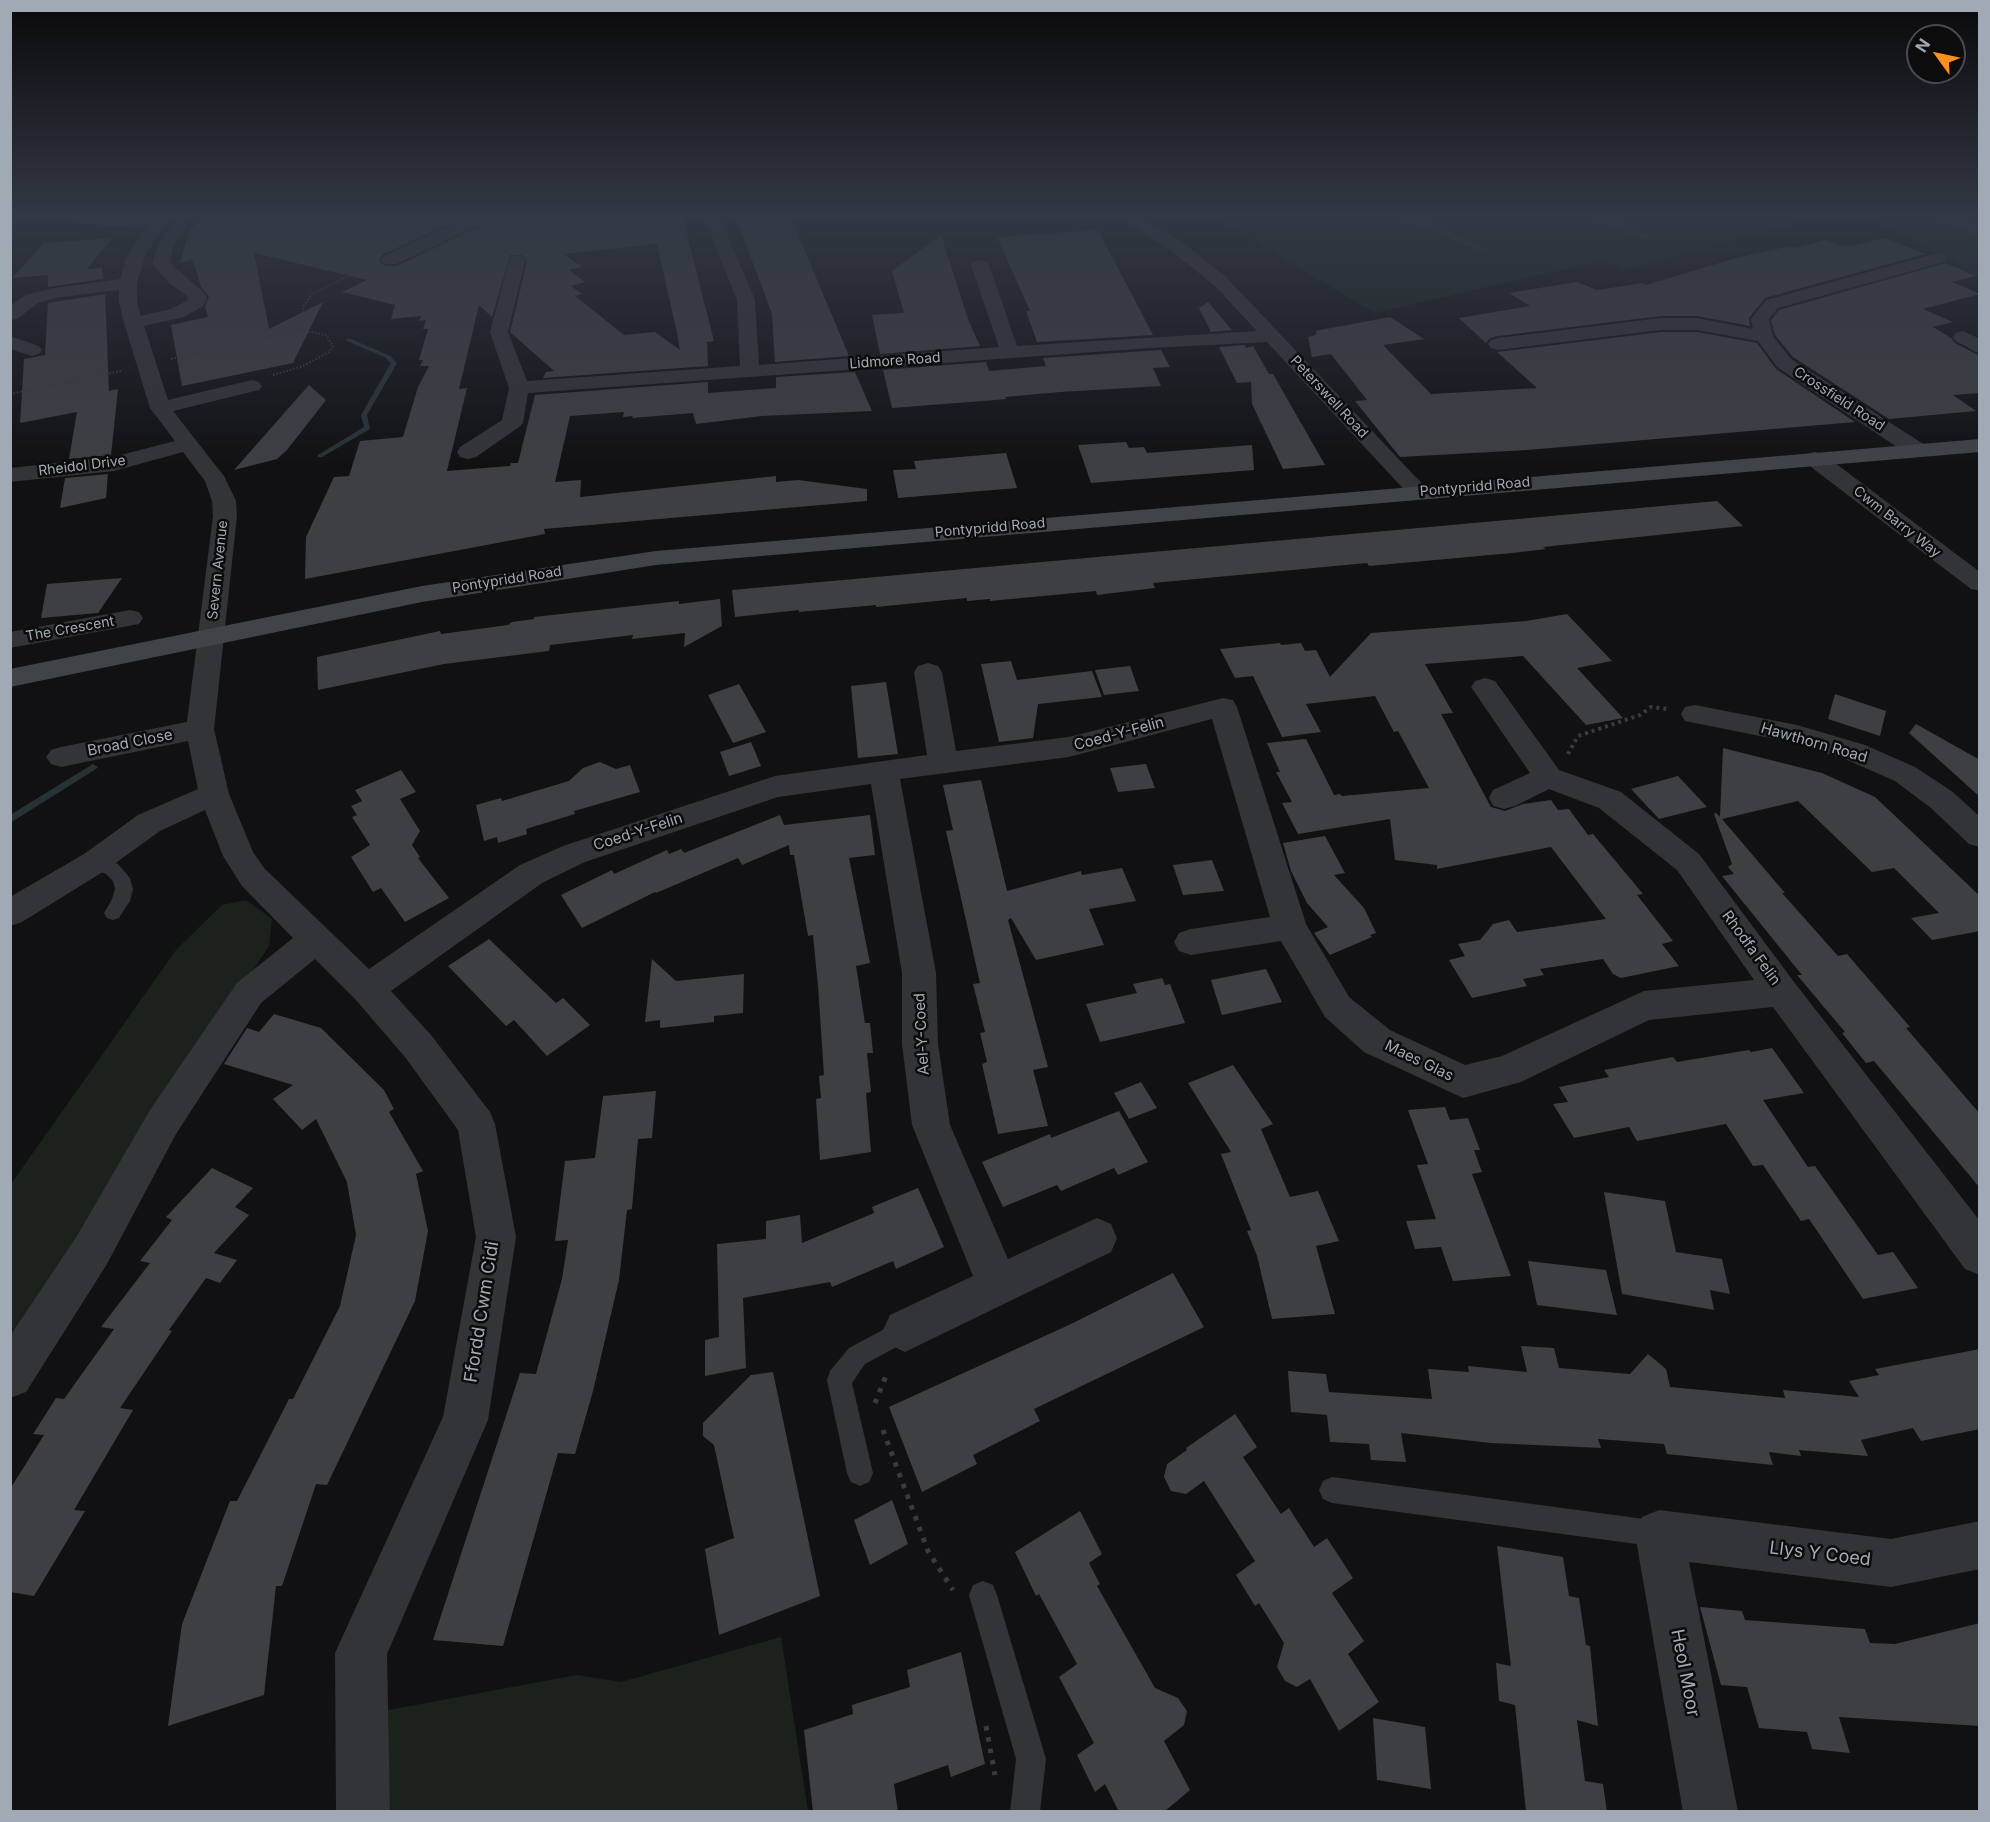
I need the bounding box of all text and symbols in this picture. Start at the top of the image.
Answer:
north arrow [1906,24,1966,84]
text: N [1911,35,1934,56]
street label: Lidmore Road [849,349,941,373]
street label: Peterswell Road [1287,352,1371,442]
street label: Crossfield Road [1790,363,1888,435]
street label: Rheidol Drive [37,452,127,480]
street label: Pontypridd Road [1419,474,1531,500]
street label: Cwm Barry Way [1850,483,1944,561]
street label: Pontypridd Road [934,515,1046,541]
street label: Severn Avenue [204,520,232,620]
street label: Pontypridd Road [451,563,563,597]
street label: The Crescent [25,613,115,645]
street label: Coed-Y-Felin [1072,713,1166,755]
street label: Hawthorn Road [1759,719,1869,767]
street label: Broad Close [86,726,174,760]
street label: Coed-Y-Felin [591,809,685,855]
street label: Rhodfa Felin [1718,907,1784,989]
street label: Ael-Y-Coed [911,992,933,1076]
street label: Maes Glas [1382,1037,1456,1085]
street label: Ffordd Cwm Cidi [460,1240,504,1384]
street label: Llys Y Coed [1768,1537,1872,1571]
street label: Heol Moor [1666,1627,1704,1719]

